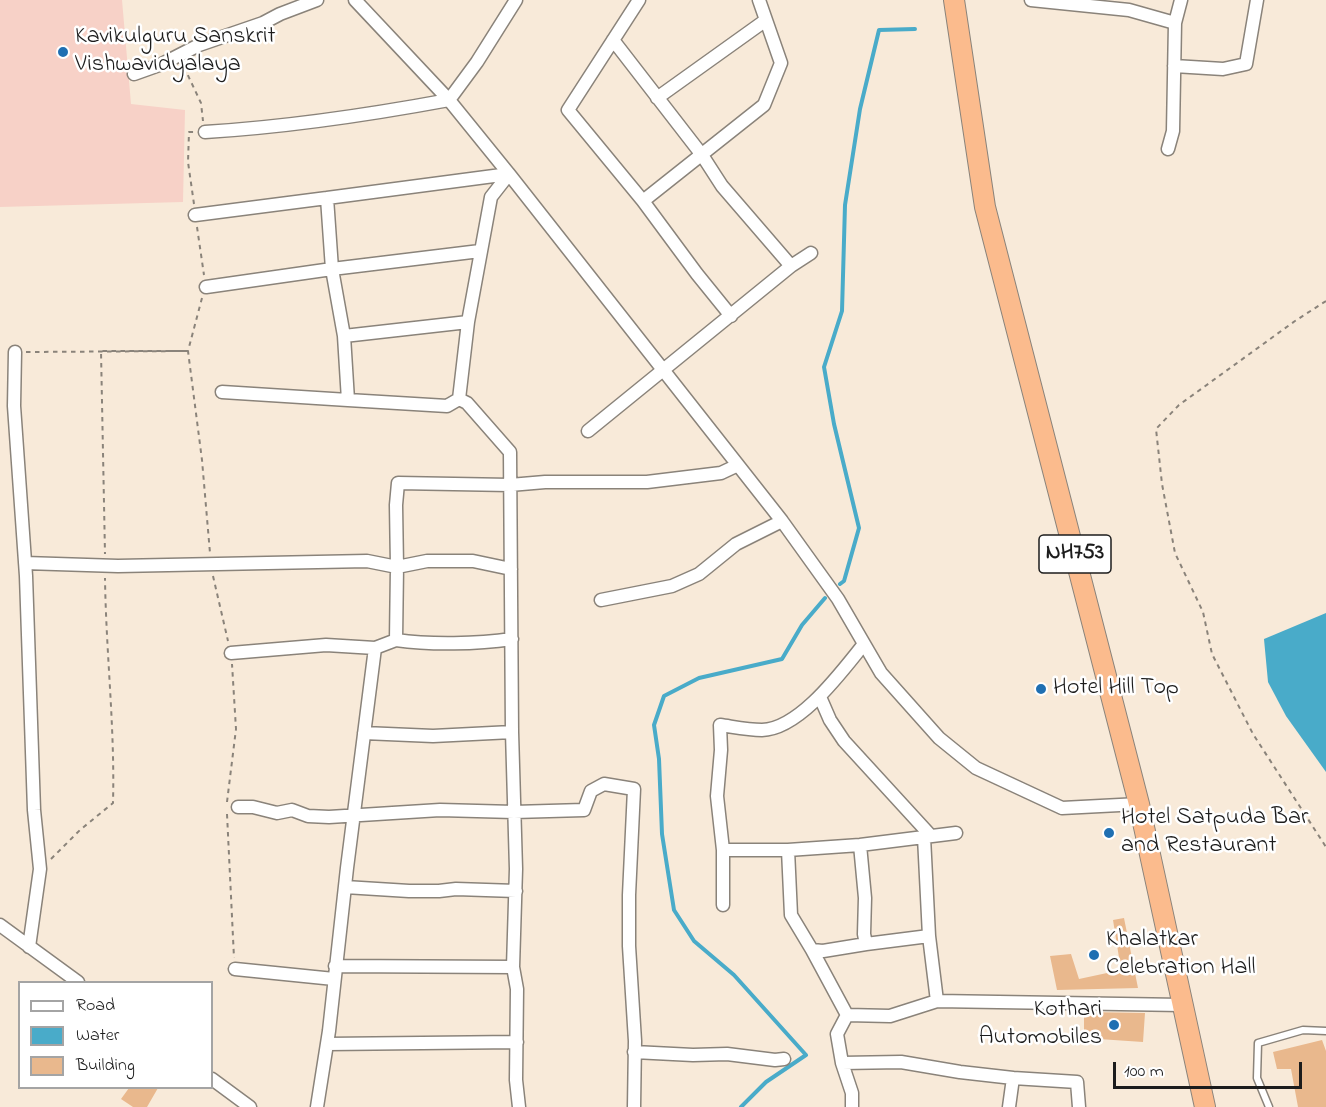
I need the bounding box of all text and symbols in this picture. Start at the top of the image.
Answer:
place label: Kavikulguru Sanskrit Vishwavidyalaya [75,24,276,80]
marker: Kavikulguru Sanskrit Vishwavidyalaya [56,45,70,59]
road number: NH753 [1039,535,1111,573]
place label: Hotel Hill Top [1053,675,1179,703]
marker: Hotel Hill Top [1034,682,1048,696]
place label: Hotel Satpuda Bar and Restaurant [1121,805,1308,861]
marker: Hotel Satpuda Bar and Restaurant [1102,826,1116,840]
place label: Khalatkar Celebration Hall [1106,927,1255,983]
marker: Khalatkar Celebration Hall [1087,948,1101,962]
legend [18,981,213,1089]
text: Road [76,993,115,1019]
place label: Kothari Automobiles [979,997,1102,1053]
marker: Kothari Automobiles [1107,1018,1121,1032]
text: Water [76,1023,119,1049]
scale bar [1116,1050,1305,1088]
text: Building [76,1053,135,1079]
text: 100 m [1124,1059,1164,1085]

